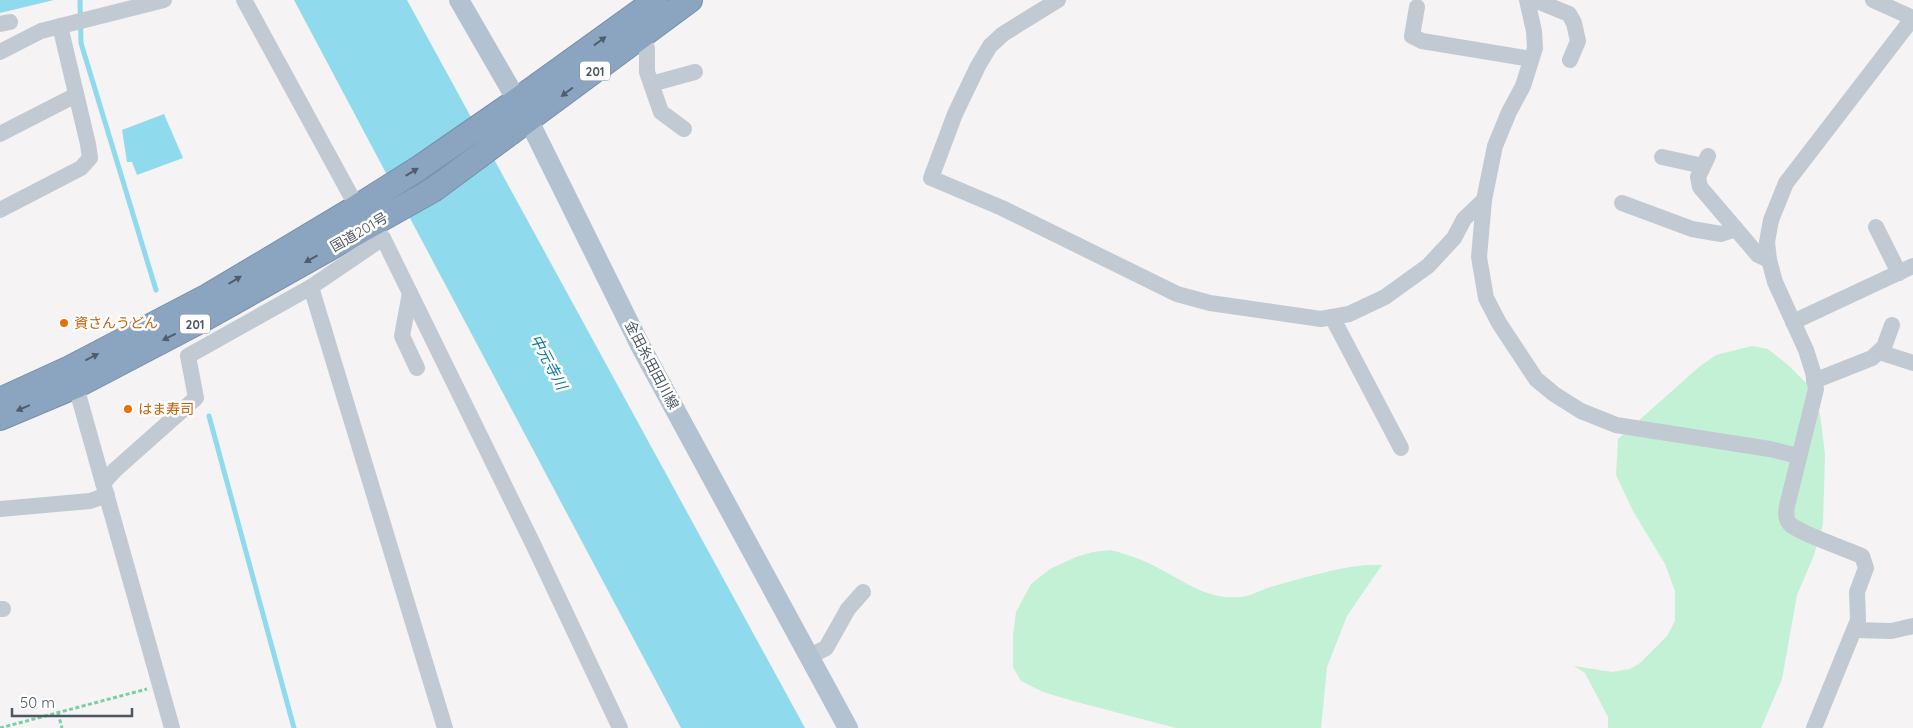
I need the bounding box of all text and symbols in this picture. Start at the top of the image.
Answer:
one-way arrow [593,35,606,46]
road number: 201 [580,61,610,80]
one-way arrow [560,87,574,97]
one-way arrow [406,168,419,177]
street label: 国道201号 [327,208,391,256]
one-way arrow [305,254,318,263]
one-way arrow [228,276,241,285]
place label: 資さんうどん [74,314,158,332]
road number: 201 [180,314,210,334]
marker: 資さんうどん [58,317,70,329]
street label: 金田糸田田川線 [621,318,683,412]
water label: 中元寺川 [527,331,572,395]
one-way arrow [162,333,177,341]
one-way arrow [84,353,99,361]
place label: はま寿司 [138,400,194,418]
marker: はま寿司 [122,403,134,415]
one-way arrow [16,405,30,413]
scale bar [12,686,132,718]
text: 50 m [20,693,55,712]

